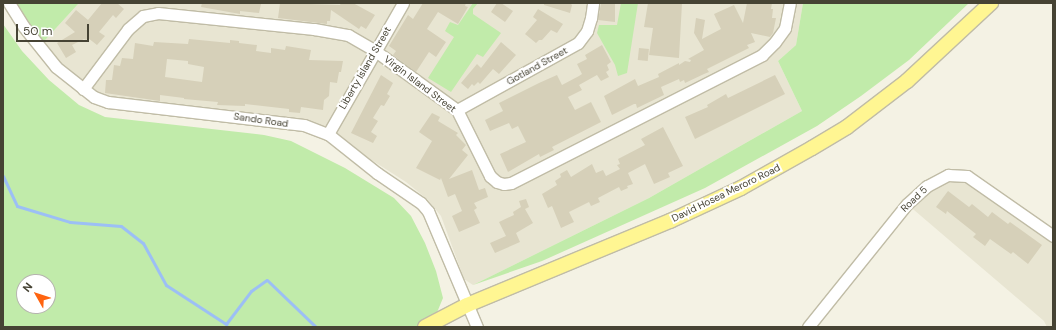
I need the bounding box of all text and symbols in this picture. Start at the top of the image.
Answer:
scale bar [18,16,91,42]
text: 50 m [23,23,52,39]
street label: Liberty Island Street [336,25,394,111]
street label: Gotland Street [504,44,570,88]
street label: Virgin Island Street [382,53,458,115]
street label: Sando Road [233,110,289,130]
street label: David Hosea Meroro Road [670,161,782,225]
street label: Road 5 [898,184,930,214]
north arrow [16,274,56,314]
text: N [19,280,35,295]

